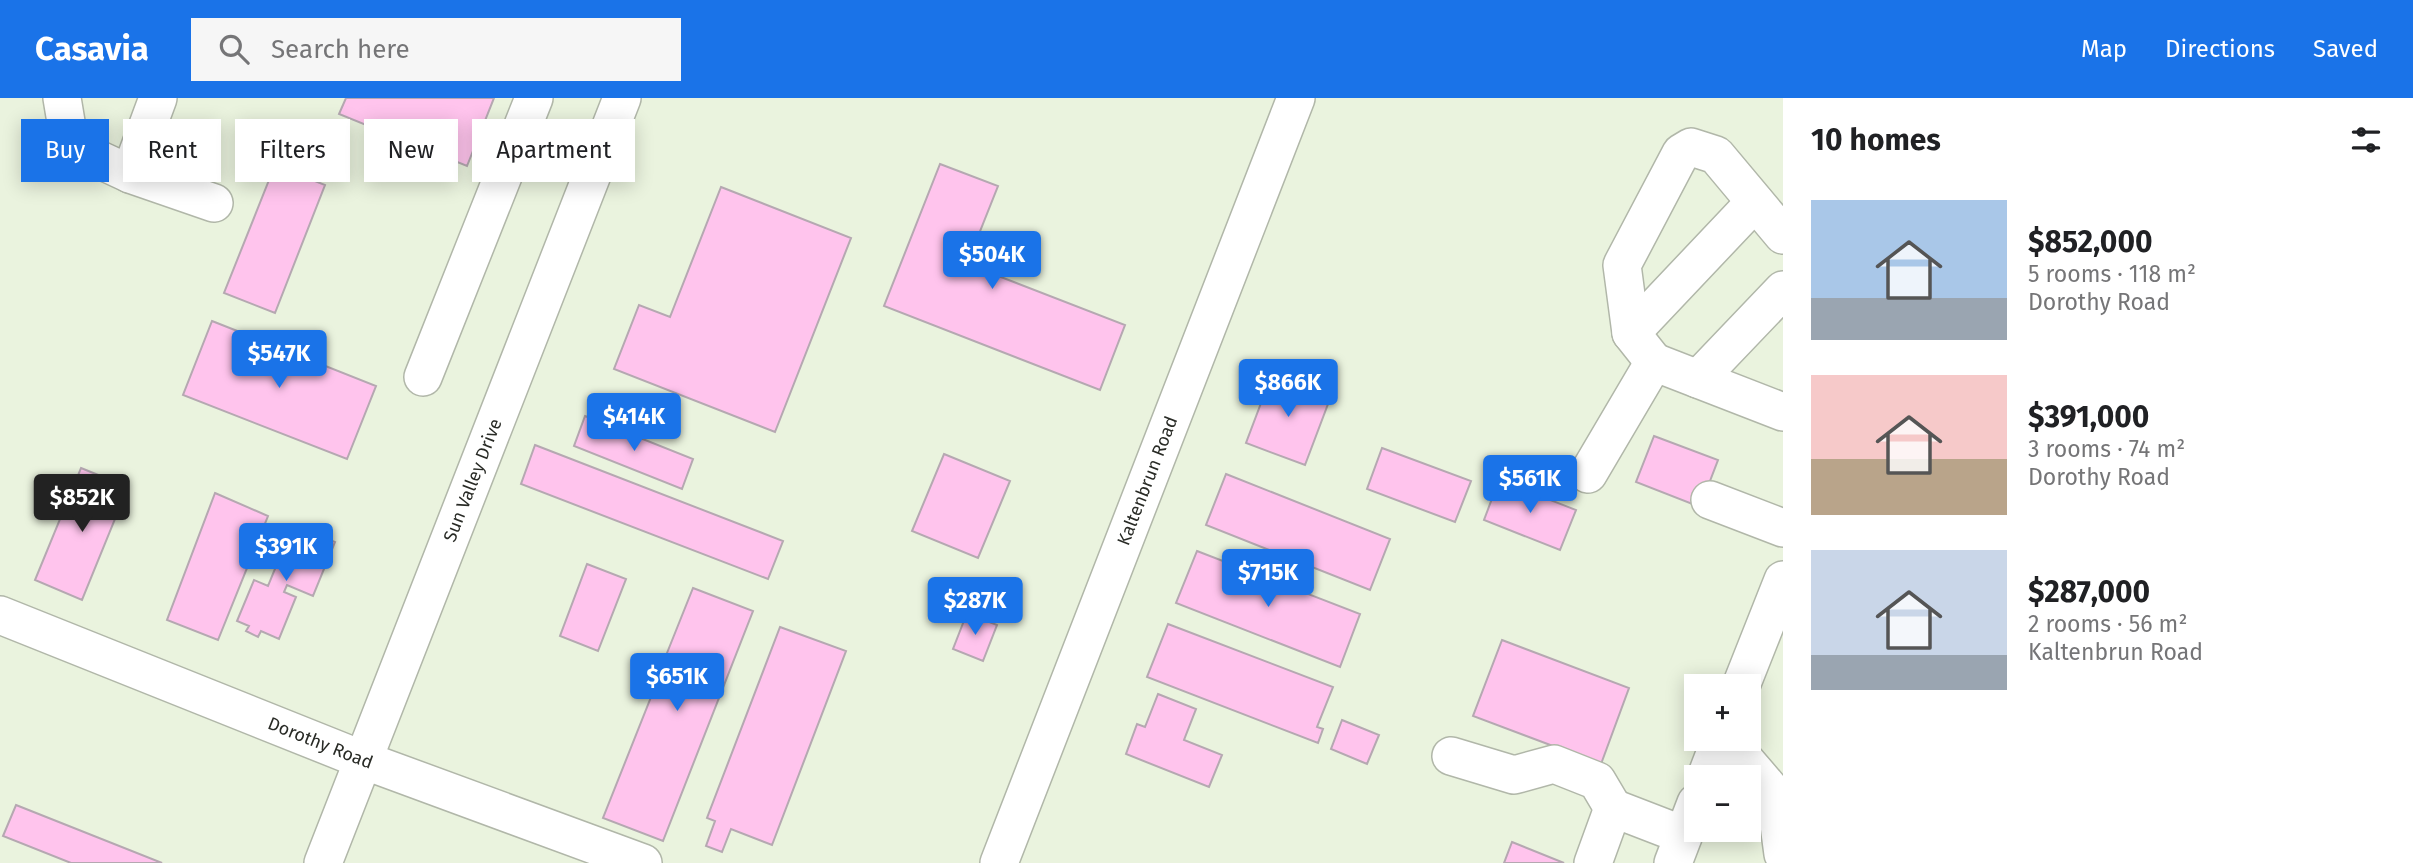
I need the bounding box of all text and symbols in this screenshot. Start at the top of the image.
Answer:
search box [191,18,681,81]
text: Casavia [35,29,149,69]
icon: search [215,30,253,68]
text: Search here [271,34,410,65]
text: Map [2081,35,2127,63]
text: Directions [2165,35,2275,63]
text: Saved [2313,35,2378,63]
chip: Buy [21,119,109,182]
chip: Rent [123,119,221,182]
chip: Filters [235,119,350,182]
chip: New [364,119,458,182]
chip: Apartment [472,119,635,182]
icon: filters [2347,121,2385,159]
text: 10 homes [1811,122,1941,158]
text: $852,000 [2028,224,2153,260]
icon: home [1867,228,1951,312]
pin: $504K [943,232,1041,291]
text: $504K [959,240,1025,268]
text: 5 rooms · 118 m² [2028,260,2196,288]
text: Dorothy Road [2028,288,2170,316]
pin: $547K [230,330,328,390]
text: $547K [248,339,310,367]
pin: $866K [1239,360,1337,419]
text: $866K [1255,368,1321,396]
pin: $414K [585,394,683,453]
text: $391,000 [2028,399,2149,435]
text: $414K [603,402,665,430]
icon: home [1867,403,1951,487]
street label: Kaltenbrun Road [1112,413,1182,549]
street label: Sun Valley Drive [439,415,507,545]
text: 3 rooms · 74 m² [2028,435,2185,463]
pin: $561K [1481,456,1579,515]
text: Dorothy Road [2028,463,2170,491]
text: $561K [1499,464,1561,492]
pin: $852K [33,474,131,534]
text: $852K [50,483,114,511]
pin: $391K [237,524,335,583]
text: $391K [255,532,317,560]
pin: $715K [1219,550,1317,609]
text: $715K [1238,558,1298,586]
text: $287,000 [2028,574,2150,610]
pin: $287K [926,578,1024,637]
icon: home [1867,578,1951,662]
text: $287K [944,586,1006,614]
text: 2 rooms · 56 m² [2028,610,2187,638]
text: Kaltenbrun Road [2028,638,2203,666]
pin: $651K [628,654,726,713]
text: $651K [646,662,708,690]
map controls [1684,674,1761,842]
button: + [1684,674,1761,751]
street label: Dorothy Road [265,712,376,774]
button: − [1684,765,1761,842]

